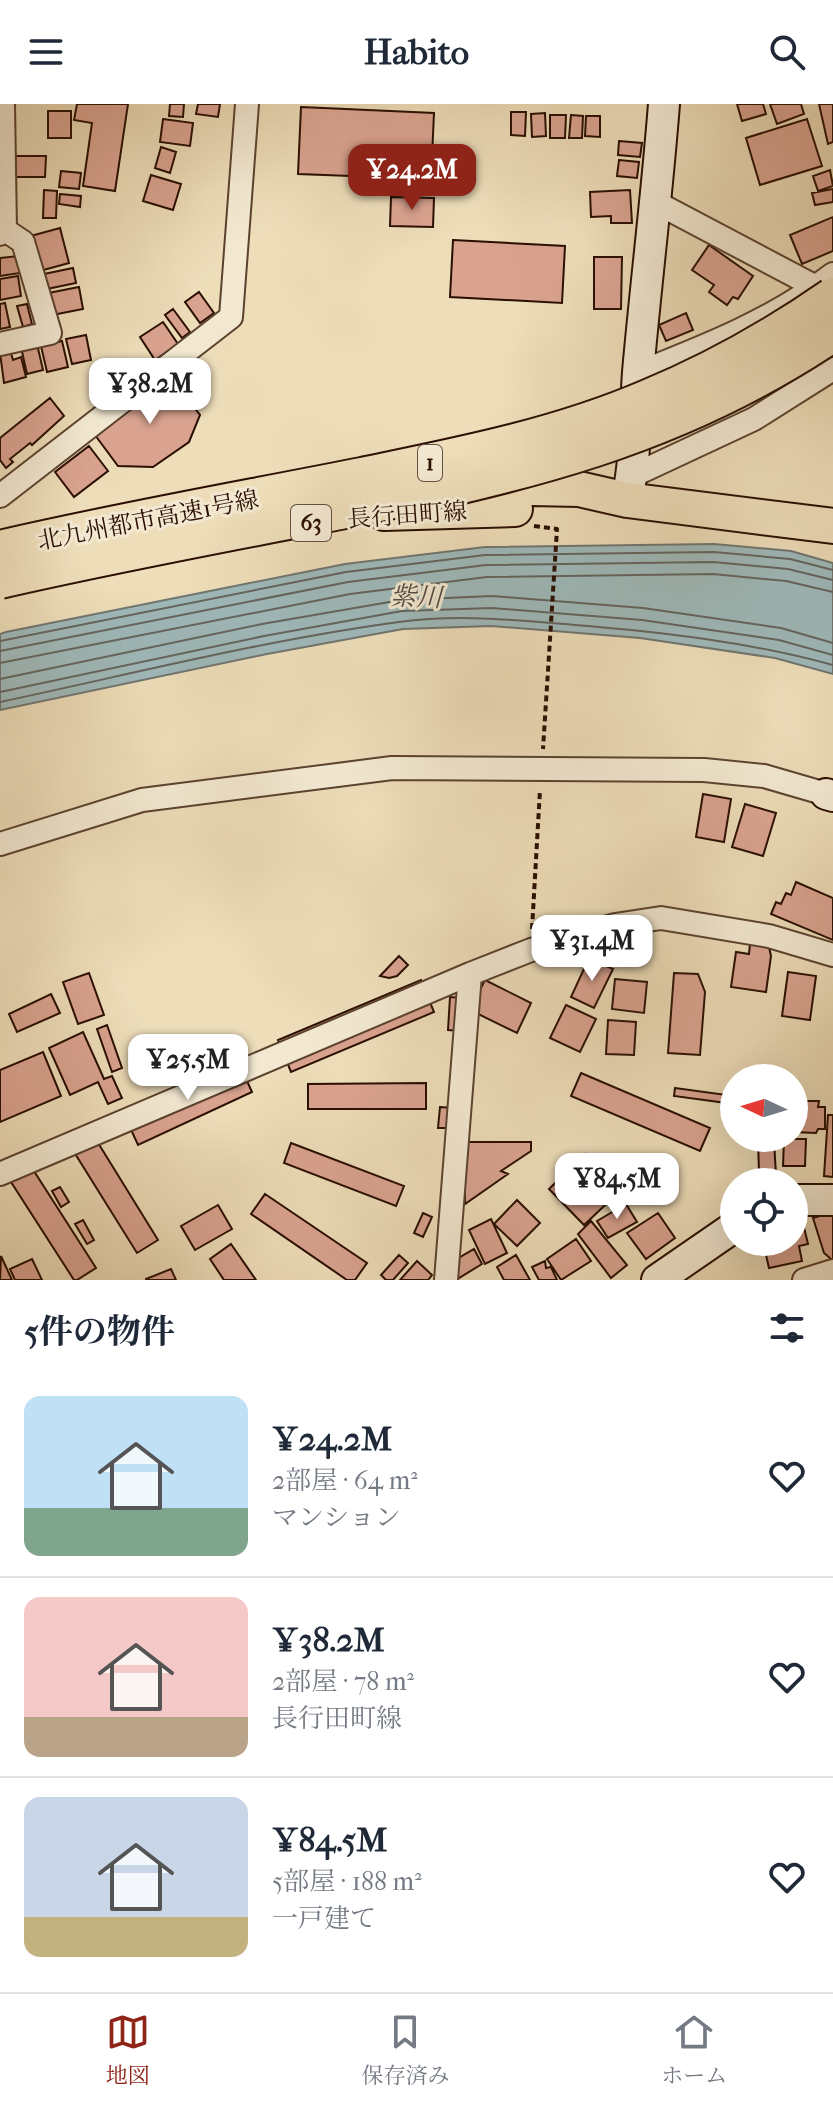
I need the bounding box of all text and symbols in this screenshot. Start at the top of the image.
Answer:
icon: menu [24,30,68,74]
icon: search [765,30,809,74]
text: Habito [364,31,469,73]
pin: ¥24.2M [347,144,477,212]
text: ¥24.2M [366,154,458,185]
pin: ¥38.2M [85,358,215,426]
text: ¥38.2M [107,368,193,399]
road number: 1 [418,445,442,481]
street label: 北九州都市高速1号線 [35,485,261,555]
street label: 長行田町線 [346,497,468,533]
road number: 63 [291,505,331,541]
water label: 紫川 [389,581,446,614]
pin: ¥31.4M [527,915,657,983]
text: ¥31.4M [550,925,634,956]
pin: ¥25.5M [123,1034,253,1102]
text: ¥25.5M [146,1044,230,1075]
north arrow [720,1064,808,1152]
map controls [720,1064,808,1256]
pin: ¥84.5M [552,1153,682,1221]
text: ¥84.5M [573,1163,661,1194]
button: locate [720,1168,808,1256]
icon: filters [765,1306,809,1350]
text: 5件の物件 [24,1312,175,1352]
text: ¥24.2M [272,1419,392,1459]
icon: home [88,1428,184,1524]
icon: heart [765,1454,809,1498]
text: 2部屋 · 64 m² [272,1465,418,1496]
text: マンション [272,1502,401,1533]
text: ¥38.2M [272,1620,385,1660]
icon: home [88,1629,184,1725]
icon: heart [765,1655,809,1699]
text: 2部屋 · 78 m² [272,1666,414,1697]
text: 長行田町線 [272,1703,402,1734]
text: ¥84.5M [272,1820,387,1860]
icon: home [88,1829,184,1925]
icon: heart [765,1855,809,1899]
text: 5部屋 · 188 m² [272,1866,422,1897]
text: 一戸建て [272,1903,376,1934]
tab: 地図 [106,2010,150,2089]
tab: 保存済み [361,2010,449,2089]
tab: ホーム [661,2010,727,2089]

